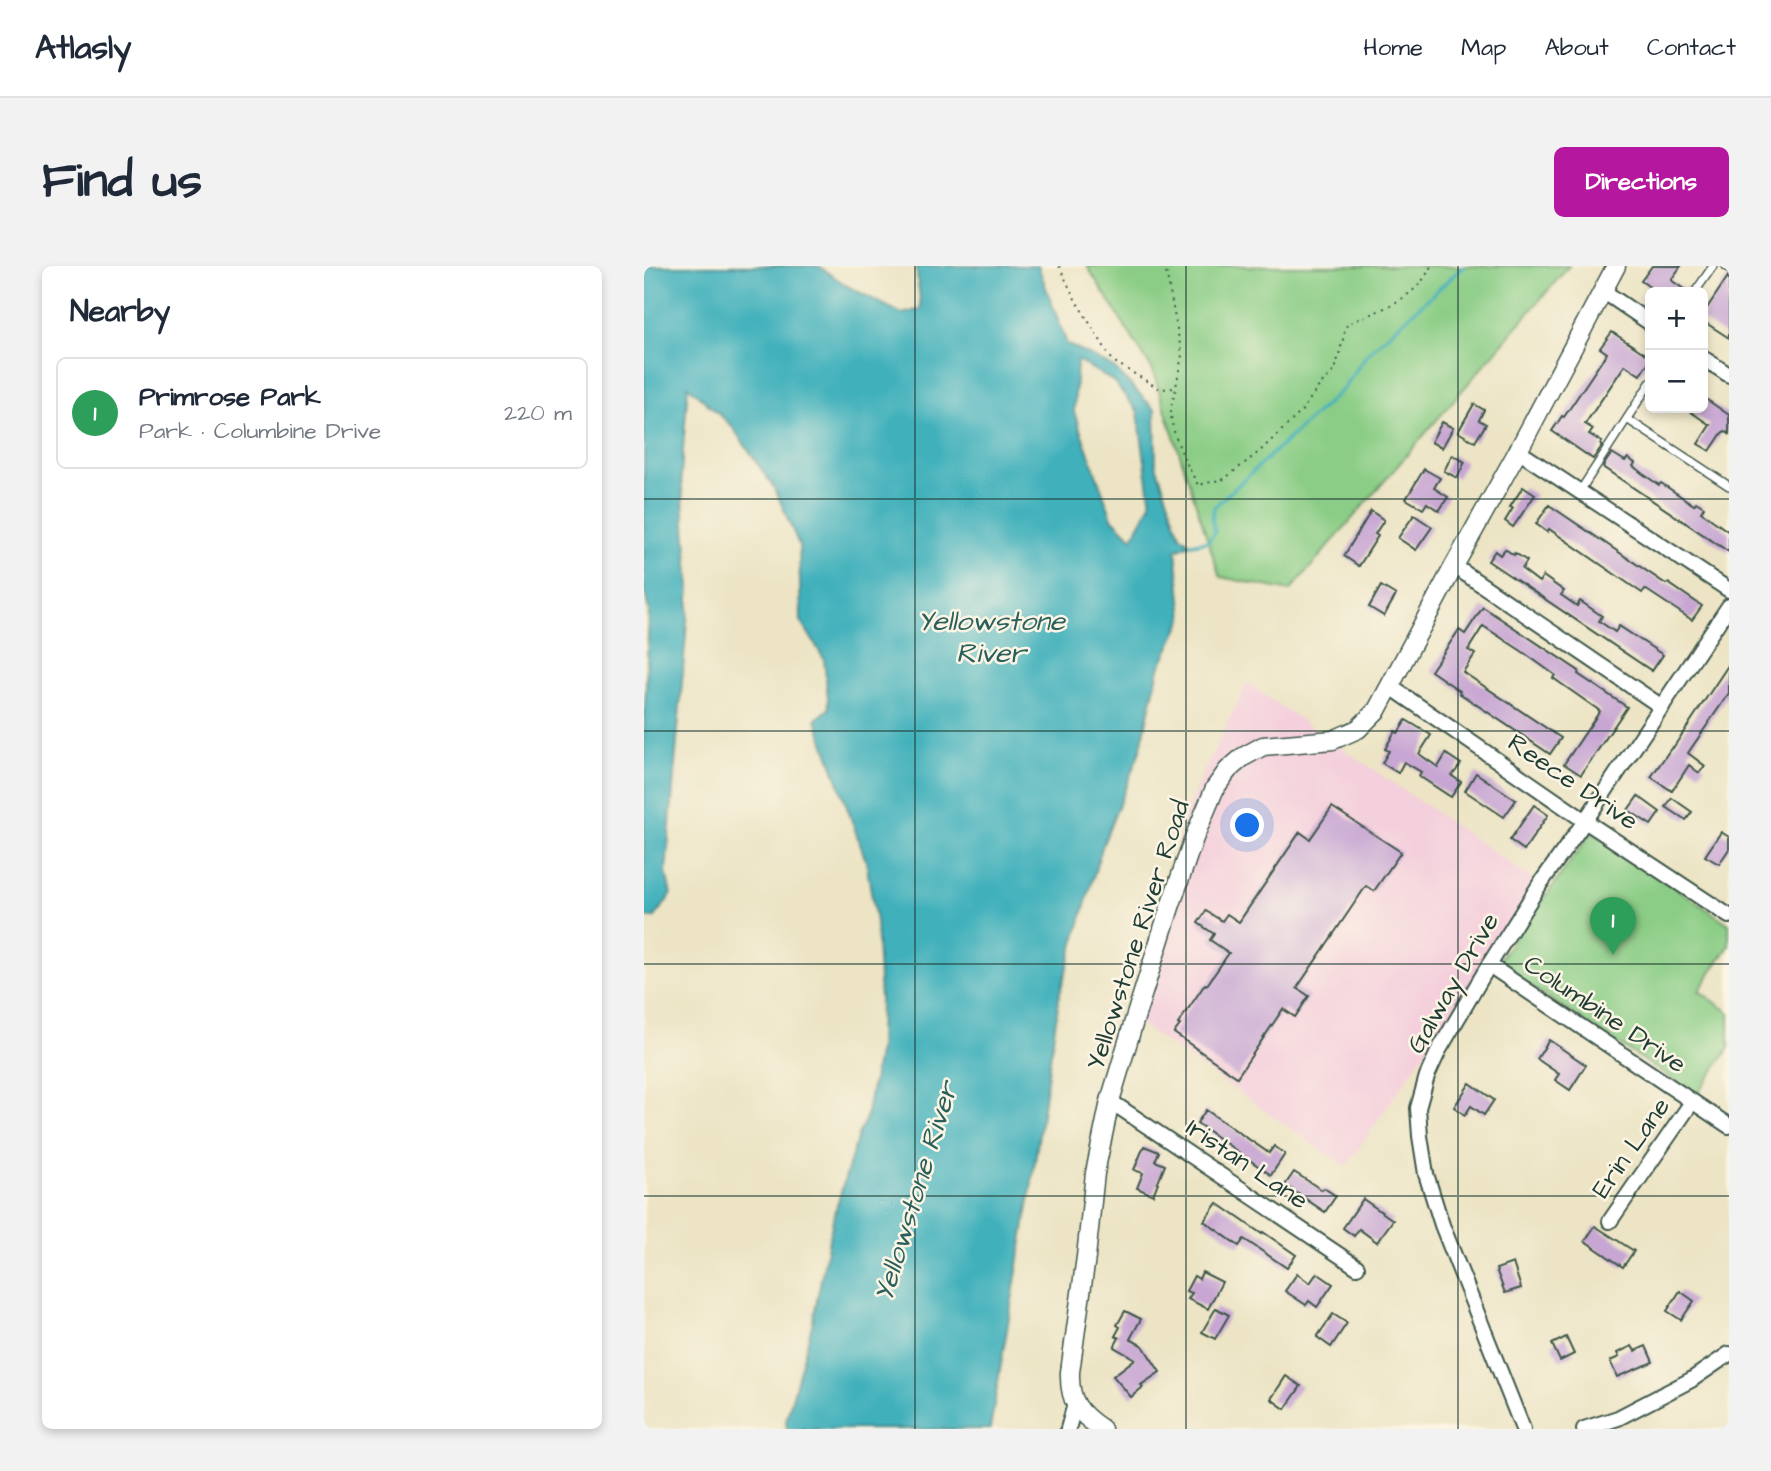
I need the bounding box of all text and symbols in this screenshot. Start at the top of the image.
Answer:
text: Atlasly [35,25,131,71]
text: Home [1363,31,1423,65]
text: Map [1461,31,1506,65]
text: About [1544,31,1609,65]
text: Contact [1647,31,1736,65]
button: Directions [1554,147,1729,217]
text: Find us [42,148,202,216]
map controls [1645,287,1708,413]
button: + [1645,287,1708,350]
text: Nearby [70,291,170,333]
button: − [1645,350,1708,413]
text: Primrose Park [139,379,321,415]
text: 1 [94,397,96,429]
text: 220 m [504,397,572,429]
text: Park · Columbine Drive [139,415,381,447]
water label: Yellowstone River [917,602,1067,673]
street label: Reece Drive [1501,725,1645,839]
street label: Yellowstone River Road [1077,795,1199,1075]
your location [1230,808,1264,842]
pin: 1 [1590,897,1636,955]
street label: Galway Drive [1398,906,1510,1061]
street label: Columbine Drive [1516,946,1694,1082]
water label: Yellowstone River [864,1075,969,1307]
street label: Erin Lane [1583,1090,1679,1206]
street label: Iristan Lane [1179,1110,1315,1218]

